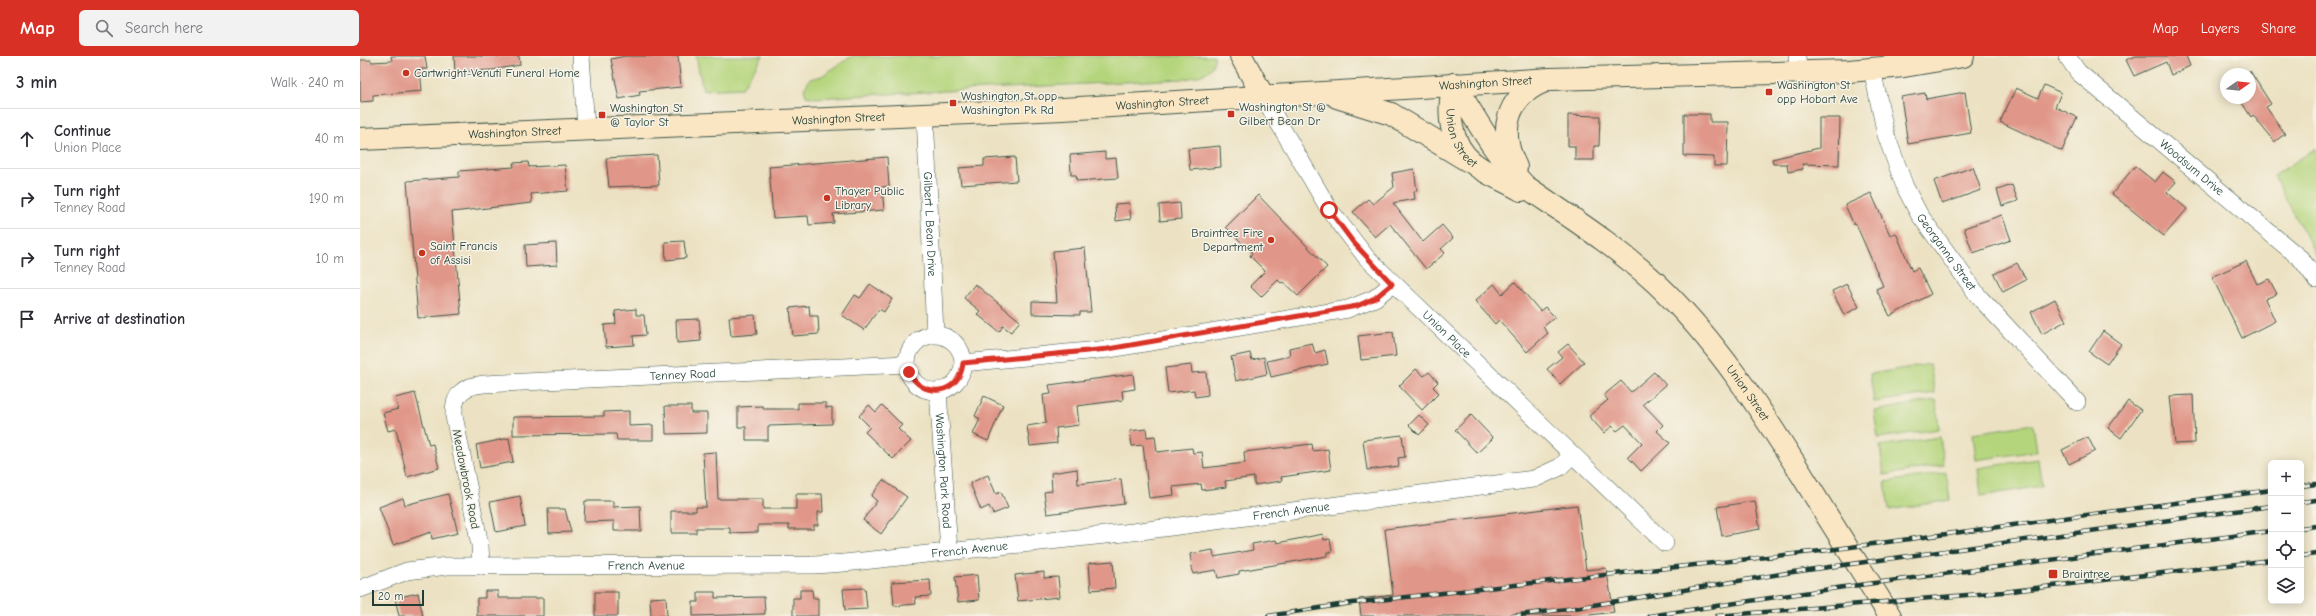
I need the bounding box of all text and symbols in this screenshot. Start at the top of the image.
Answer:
search box [79,10,359,46]
text: Map [20,17,55,39]
icon: search [93,17,115,39]
text: Search here [125,19,203,37]
text: Map [2152,20,2179,37]
text: Layers [2201,20,2239,37]
text: Share [2261,20,2296,37]
place label: Cartwright-Venuti Funeral Home [414,66,580,80]
marker: Cartwright-Venuti Funeral Home [401,68,411,78]
north arrow [2220,68,2256,104]
text: 3 min [16,73,57,92]
street label: Washington Street [1439,73,1533,93]
text: Walk · 240 m [271,75,344,90]
place label: Washington St opp Hobart Ave [1777,78,1858,106]
marker: Washington St opp Hobart Ave [1764,87,1774,97]
place label: Washington St opp Washington Pk Rd [961,89,1057,117]
street label: Washington Street [1115,93,1210,113]
marker: Washington St opp Washington Pk Rd [948,98,958,108]
place label: Washington St @ Gilbert Bean Dr [1239,100,1326,128]
place label: Washington St @ Taylor St [610,101,684,129]
street label: Union Street [1443,108,1480,171]
marker: Washington St @ Gilbert Bean Dr [1226,109,1236,119]
marker: Washington St @ Taylor St [597,110,607,120]
street label: Washington Street [792,110,886,128]
text: Continue [54,122,111,140]
street label: Washington Street [468,123,562,141]
icon: ahead [16,128,38,150]
text: 40 m [315,131,344,146]
street label: Woodsum Drive [2157,136,2227,199]
text: Union Place [54,140,121,155]
street label: Gilbert L Bean Drive [921,171,939,277]
text: Turn right [54,182,120,200]
place label: Thayer Public Library [835,184,904,212]
icon: right [16,188,38,210]
text: 190 m [309,191,344,206]
marker: Thayer Public Library [822,193,832,203]
text: Tenney Road [54,200,125,215]
route start [1320,201,1338,219]
street label: Georganna Street [1914,211,1979,294]
place label: Braintree Fire Department [1191,226,1264,254]
marker: Braintree Fire Department [1266,235,1276,245]
place label: Saint Francis of Assisi [430,239,497,267]
text: Turn right [54,242,120,260]
icon: right [16,248,38,270]
marker: Saint Francis of Assisi [417,248,427,258]
text: 10 m [316,251,344,266]
text: Tenney Road [54,260,125,275]
icon: arrive [16,308,38,330]
street label: Union Place [1419,308,1474,361]
text: Arrive at destination [54,310,185,328]
street label: Union Street [1723,362,1772,424]
route end [900,363,918,381]
street label: Tenney Road [650,366,716,383]
street label: Washington Park Road [933,412,954,529]
street label: Meadowbrook Road [449,428,483,530]
map controls [2268,460,2304,604]
button: + [2268,460,2304,496]
button: − [2268,496,2304,532]
street label: French Avenue [1252,499,1330,523]
button: locate [2268,532,2304,568]
street label: French Avenue [931,538,1009,561]
street label: French Avenue [608,558,685,573]
place label: Braintree [2062,567,2110,581]
marker: Braintree [2047,568,2059,580]
button: layers [2268,568,2304,604]
scale bar [372,588,424,607]
text: 20 m [378,590,403,603]

